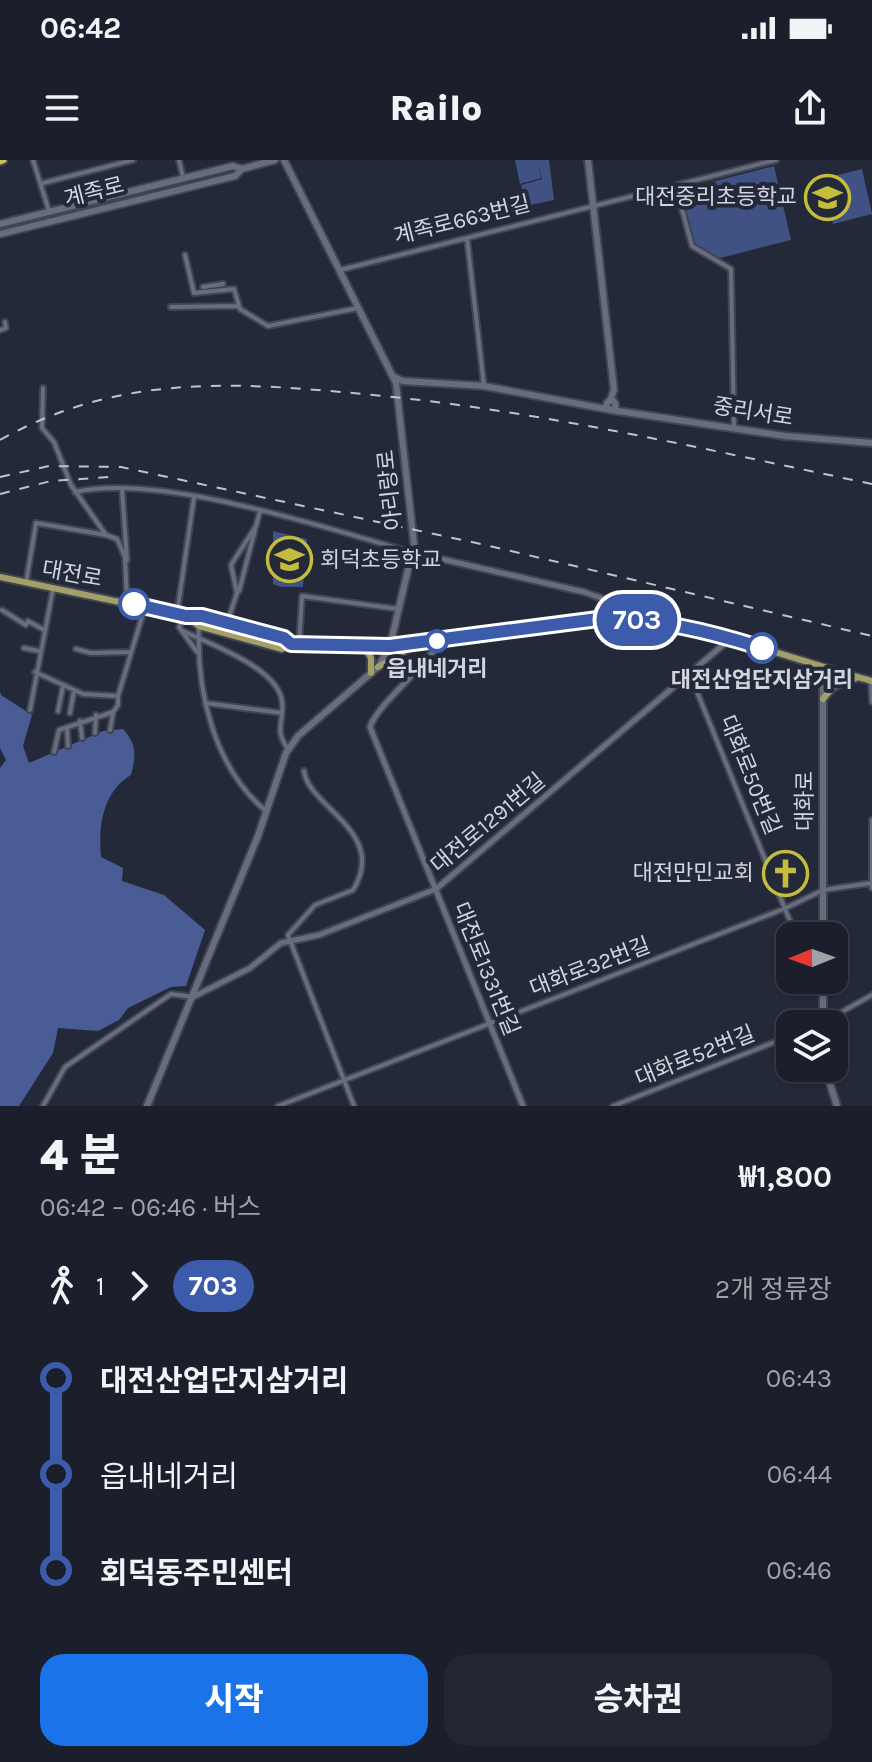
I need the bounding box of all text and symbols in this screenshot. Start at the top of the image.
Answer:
text: 06:42 [40,10,121,46]
icon: menu [40,86,84,130]
icon: share [788,86,832,130]
text: Railo [390,87,482,129]
street label: 계족로 [61,172,127,212]
school or university icon: 대전중리초등학교 [804,173,852,221]
place label: 대전중리초등학교 [635,184,797,210]
street label: 계족로663번길 [391,191,533,249]
street label: 중리서로 [711,393,795,431]
street label: 아리랑로 [373,448,407,532]
school or university icon: 회덕초등학교 [265,536,313,584]
place label: 회덕초등학교 [320,547,441,573]
street label: 대전로 [40,556,104,592]
unlabelled marker [119,589,149,619]
line badge: 703 [591,594,683,646]
text: 703 [612,603,662,636]
marker: 읍내네거리 [426,630,448,652]
marker: 대전산업단지삼거리 [747,633,777,663]
place label: 읍내네거리 [386,656,488,682]
place label: 대전산업단지삼거리 [671,667,853,693]
street label: 대화로50번길 [714,711,786,839]
street label: 대전로1291번길 [426,768,550,878]
street label: 대화로 [792,771,818,831]
church icon: 대전만민교회 [761,849,809,897]
place label: 대전만민교회 [633,860,754,886]
street label: 대전로1331번길 [447,898,525,1040]
north arrow [776,922,848,994]
map controls [776,922,848,1082]
street label: 대화로32번길 [526,932,654,1002]
button: layers [776,1010,848,1082]
street label: 대화로52번길 [632,1020,758,1092]
text: 4 분 [40,1130,120,1181]
text: ₩1,800 [739,1159,832,1195]
text: 06:42 – 06:46 · 버스 [40,1192,261,1223]
icon: walk [40,1264,84,1308]
icon: forward [117,1264,161,1308]
text: 703 [189,1269,238,1302]
text: 1 [96,1271,105,1302]
text: 2개 정류장 [715,1274,832,1305]
text: 대전산업단지삼거리 [100,1363,348,1399]
text: 06:43 [766,1363,832,1394]
text: 읍내네거리 [100,1459,238,1495]
text: 06:44 [767,1459,832,1490]
text: 회덕동주민센터 [100,1555,293,1591]
text: 06:46 [766,1555,832,1586]
button: 시작 [40,1654,428,1746]
button: 승차권 [444,1654,832,1746]

